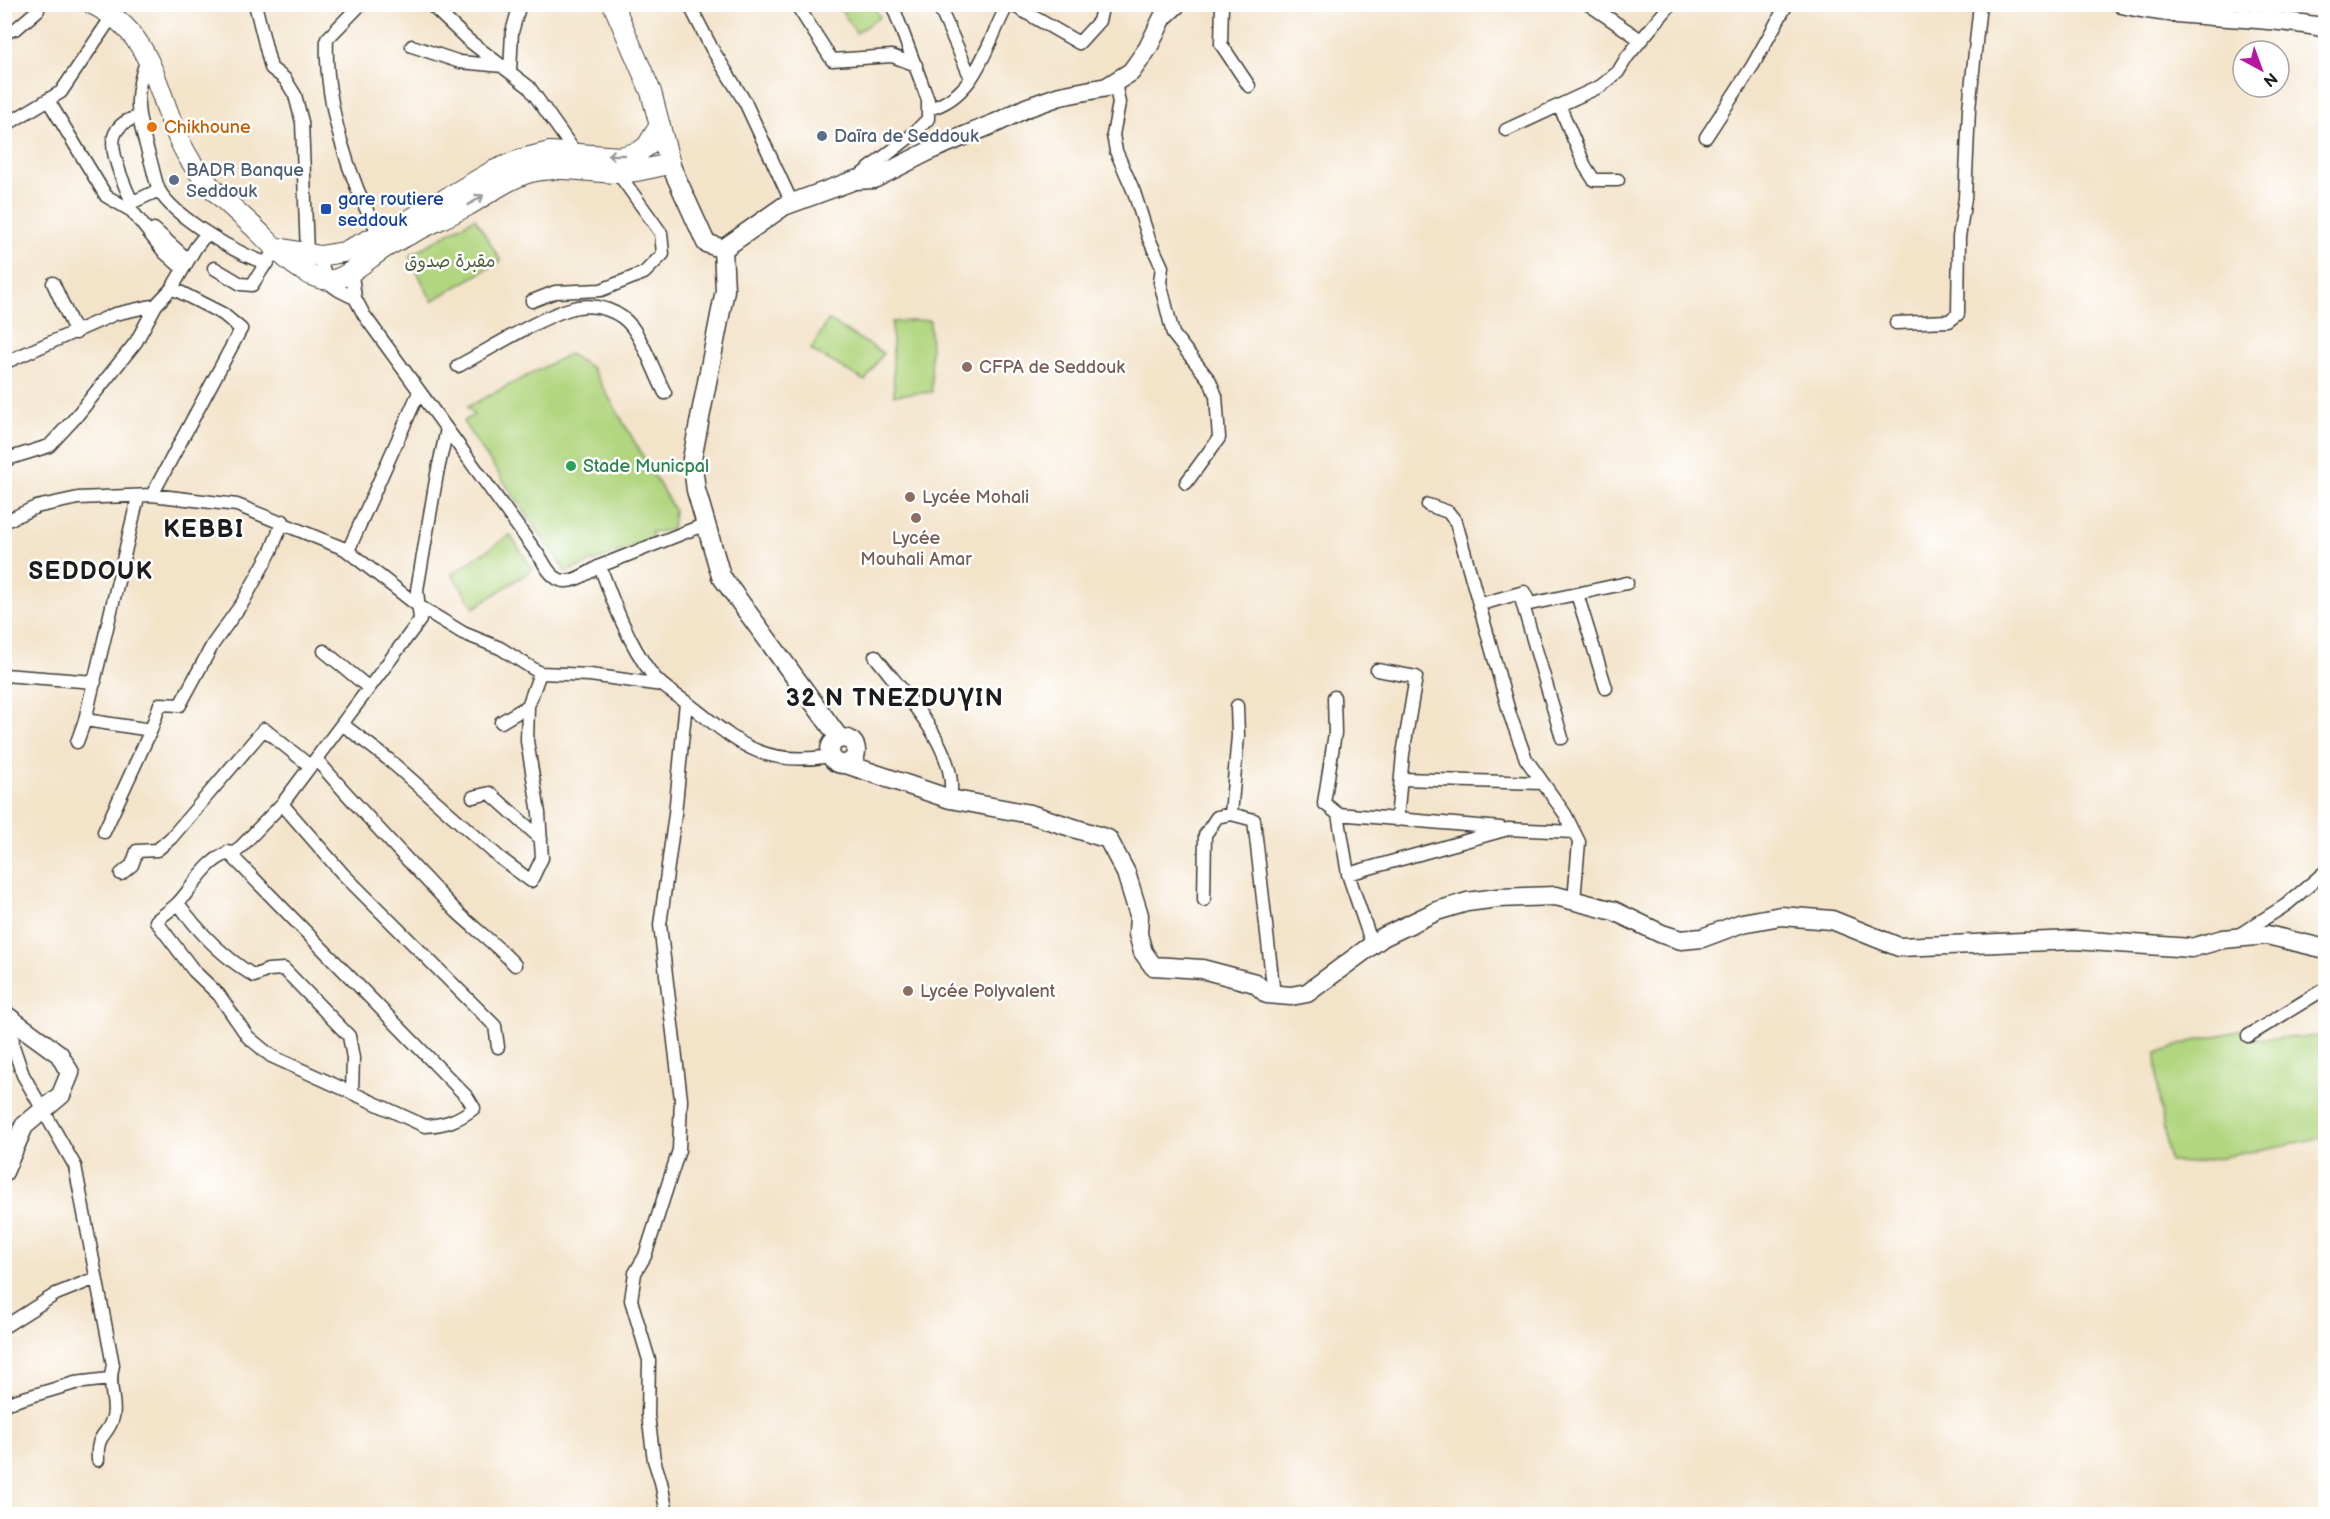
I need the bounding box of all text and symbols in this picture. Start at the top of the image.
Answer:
north arrow [2231,39,2291,99]
text: N [2259,68,2281,90]
place label: Chikhoune [164,117,251,138]
marker: Chikhoune [145,120,159,134]
place label: Daïra de Seddouk [834,126,979,147]
marker: Daïra de Seddouk [815,129,829,143]
one-way arrow [607,149,626,161]
place label: BADR Banque Seddouk [186,160,304,202]
marker: BADR Banque Seddouk [167,173,181,187]
place label: gare routiere seddouk [338,189,444,231]
one-way arrow [467,194,484,206]
marker: gare routiere seddouk [319,202,333,216]
park label: مقبرة صدوق [404,251,496,272]
place label: CFPA de Seddouk [979,357,1125,378]
marker: CFPA de Seddouk [960,360,974,374]
place label: Stade Municpal [583,456,709,477]
marker: Stade Municpal [564,459,578,473]
place label: Lycée Mohali [922,487,1029,508]
marker: Lycée Mohali [903,490,917,504]
marker: Lycée Mouhali Amar [909,511,923,525]
district label: KEBBI [163,515,245,544]
place label: Lycée Mouhali Amar [860,528,972,570]
district label: SEDDOUK [28,557,154,586]
district label: 32 N TNEZDUƔIN [786,684,1004,713]
place label: Lycée Polyvalent [920,981,1056,1002]
marker: Lycée Polyvalent [901,984,915,998]

